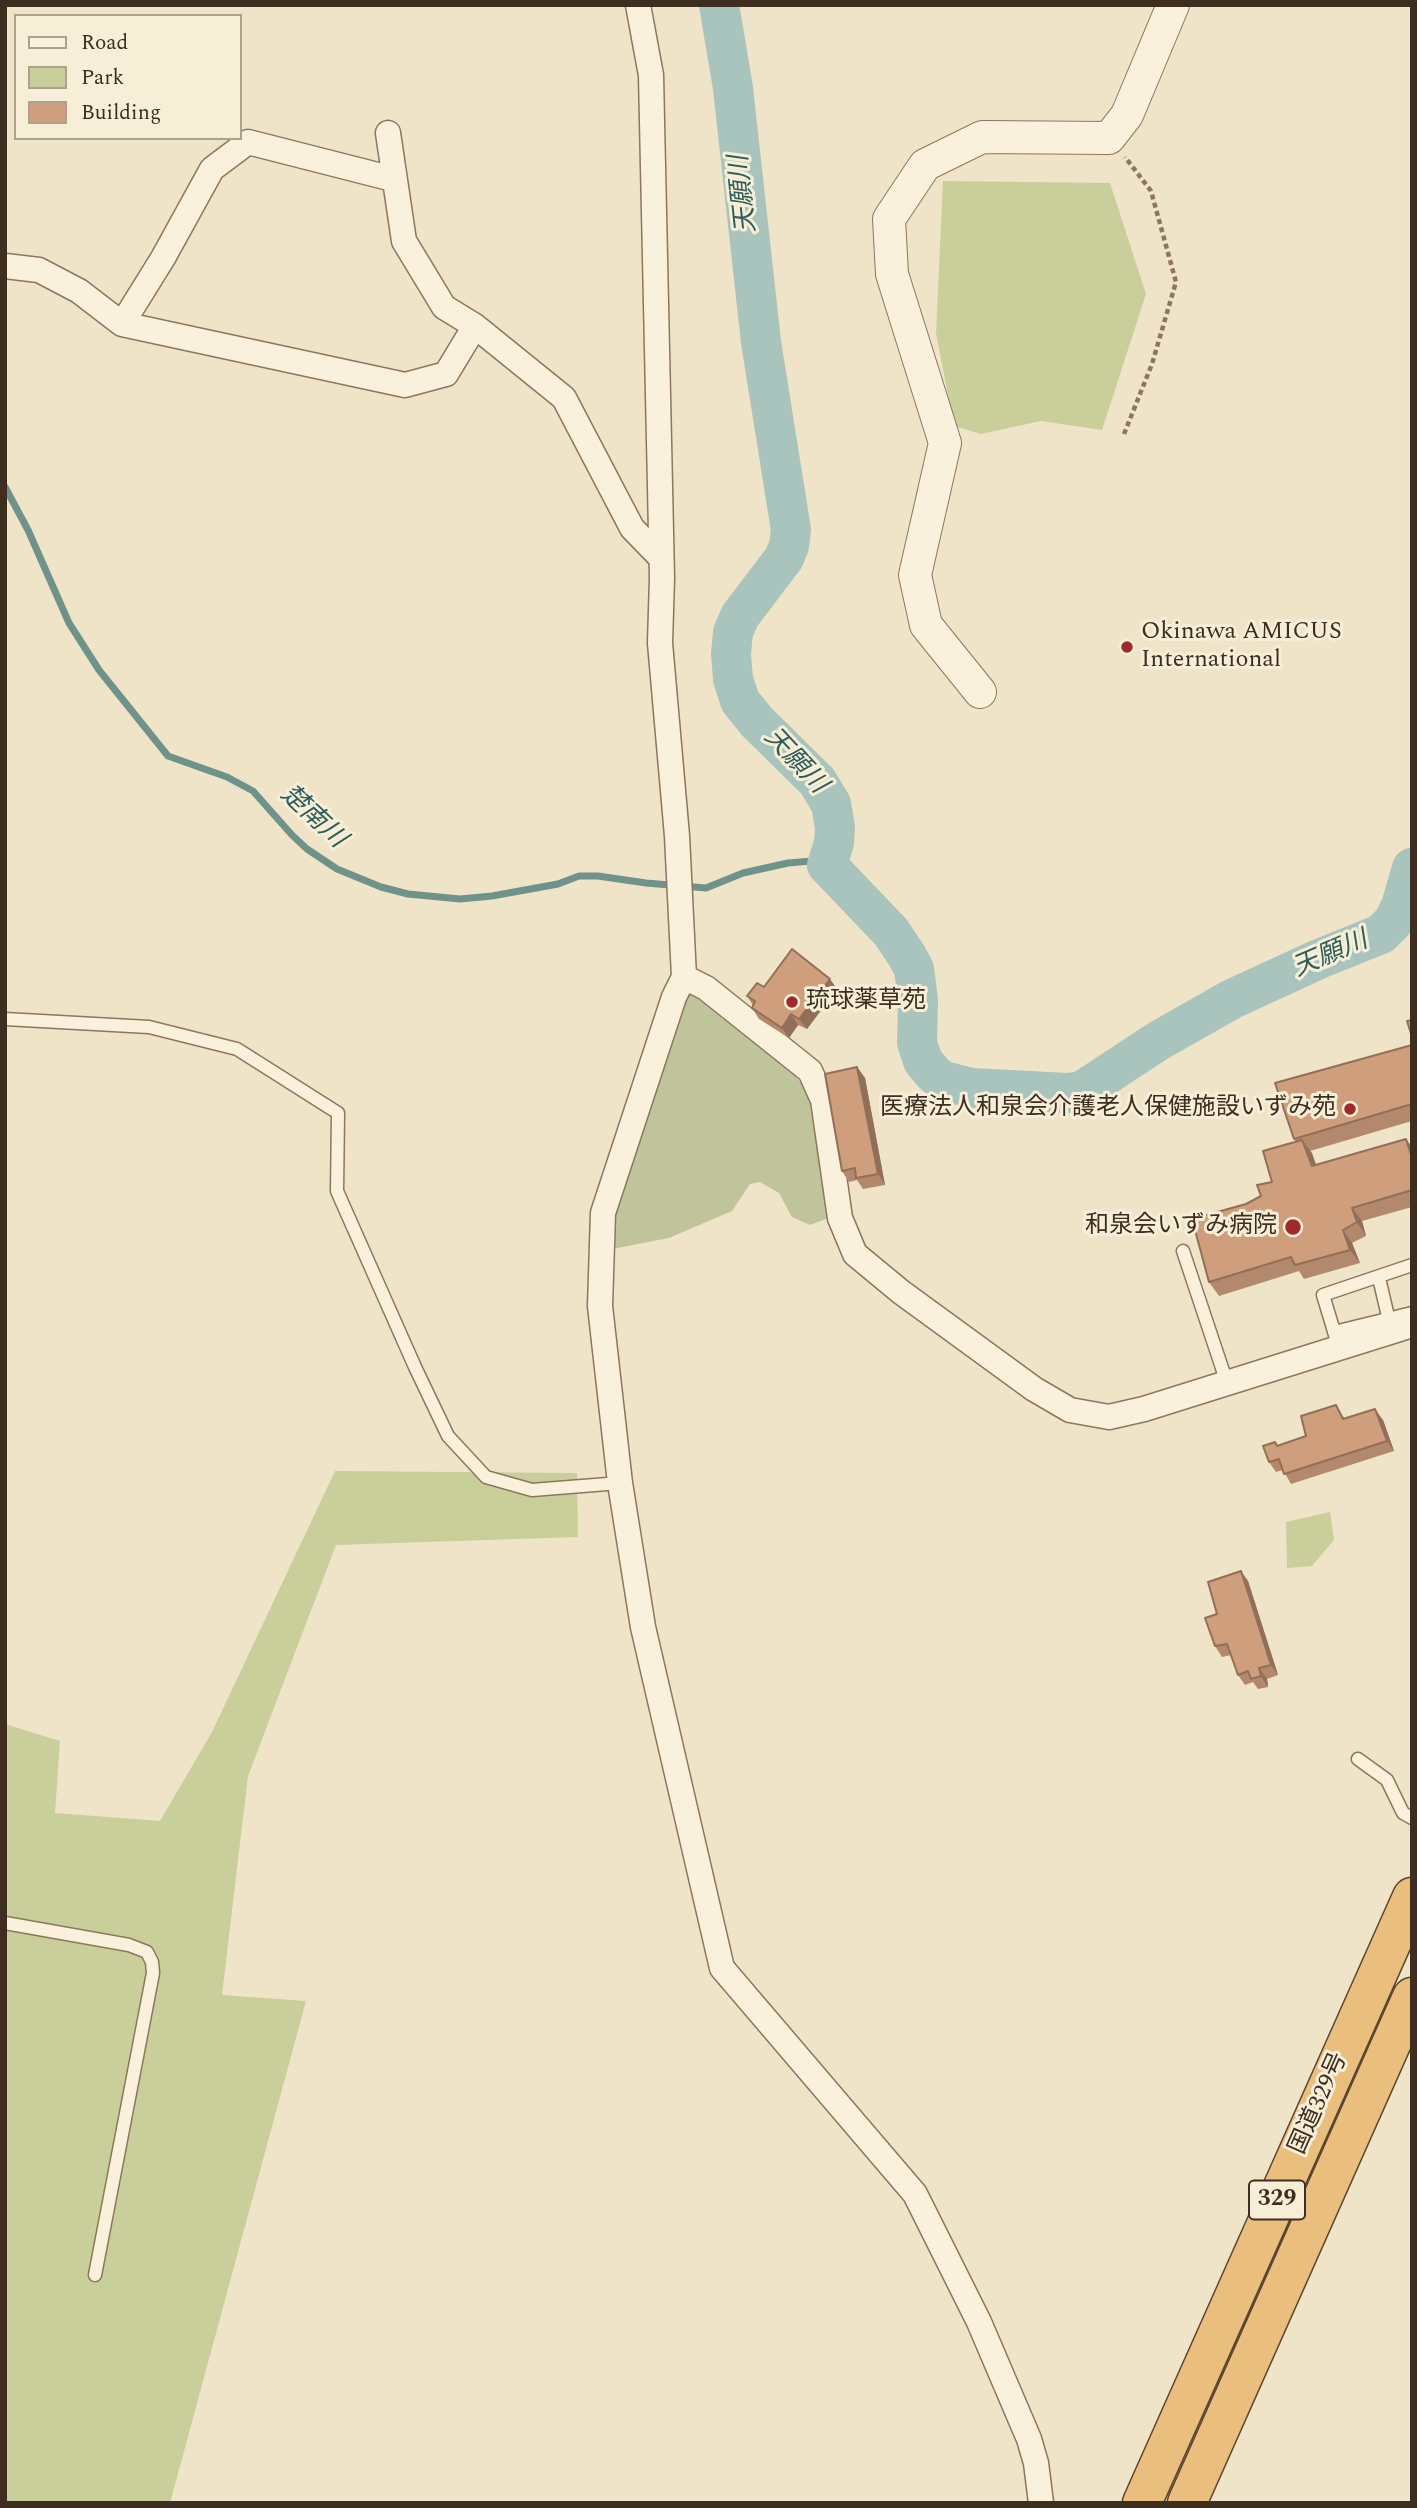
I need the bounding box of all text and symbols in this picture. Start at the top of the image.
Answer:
legend [14,14,242,140]
text: Road [81,27,128,59]
text: Park [81,62,124,94]
text: Building [81,97,161,129]
water label: 天願川 [725,154,765,234]
place label: Okinawa AMICUS International [1141,619,1342,675]
marker: Okinawa AMICUS International [1119,639,1135,655]
water label: 天願川 [756,723,832,801]
water label: 楚南川 [273,780,351,856]
water label: 天願川 [1289,926,1373,986]
place label: 琉球薬草苑 [806,988,926,1016]
marker: 琉球薬草苑 [784,994,800,1010]
place label: 医療法人和泉会介護老人保健施設いずみ苑 [880,1095,1336,1123]
marker: 医療法人和泉会介護老人保健施設いずみ苑 [1342,1101,1358,1117]
place label: 和泉会いずみ病院 [1085,1213,1277,1241]
marker: 和泉会いずみ病院 [1283,1217,1303,1237]
street label: 国道329号 [1285,2049,1355,2159]
road number: 329 [1249,2180,1305,2220]

